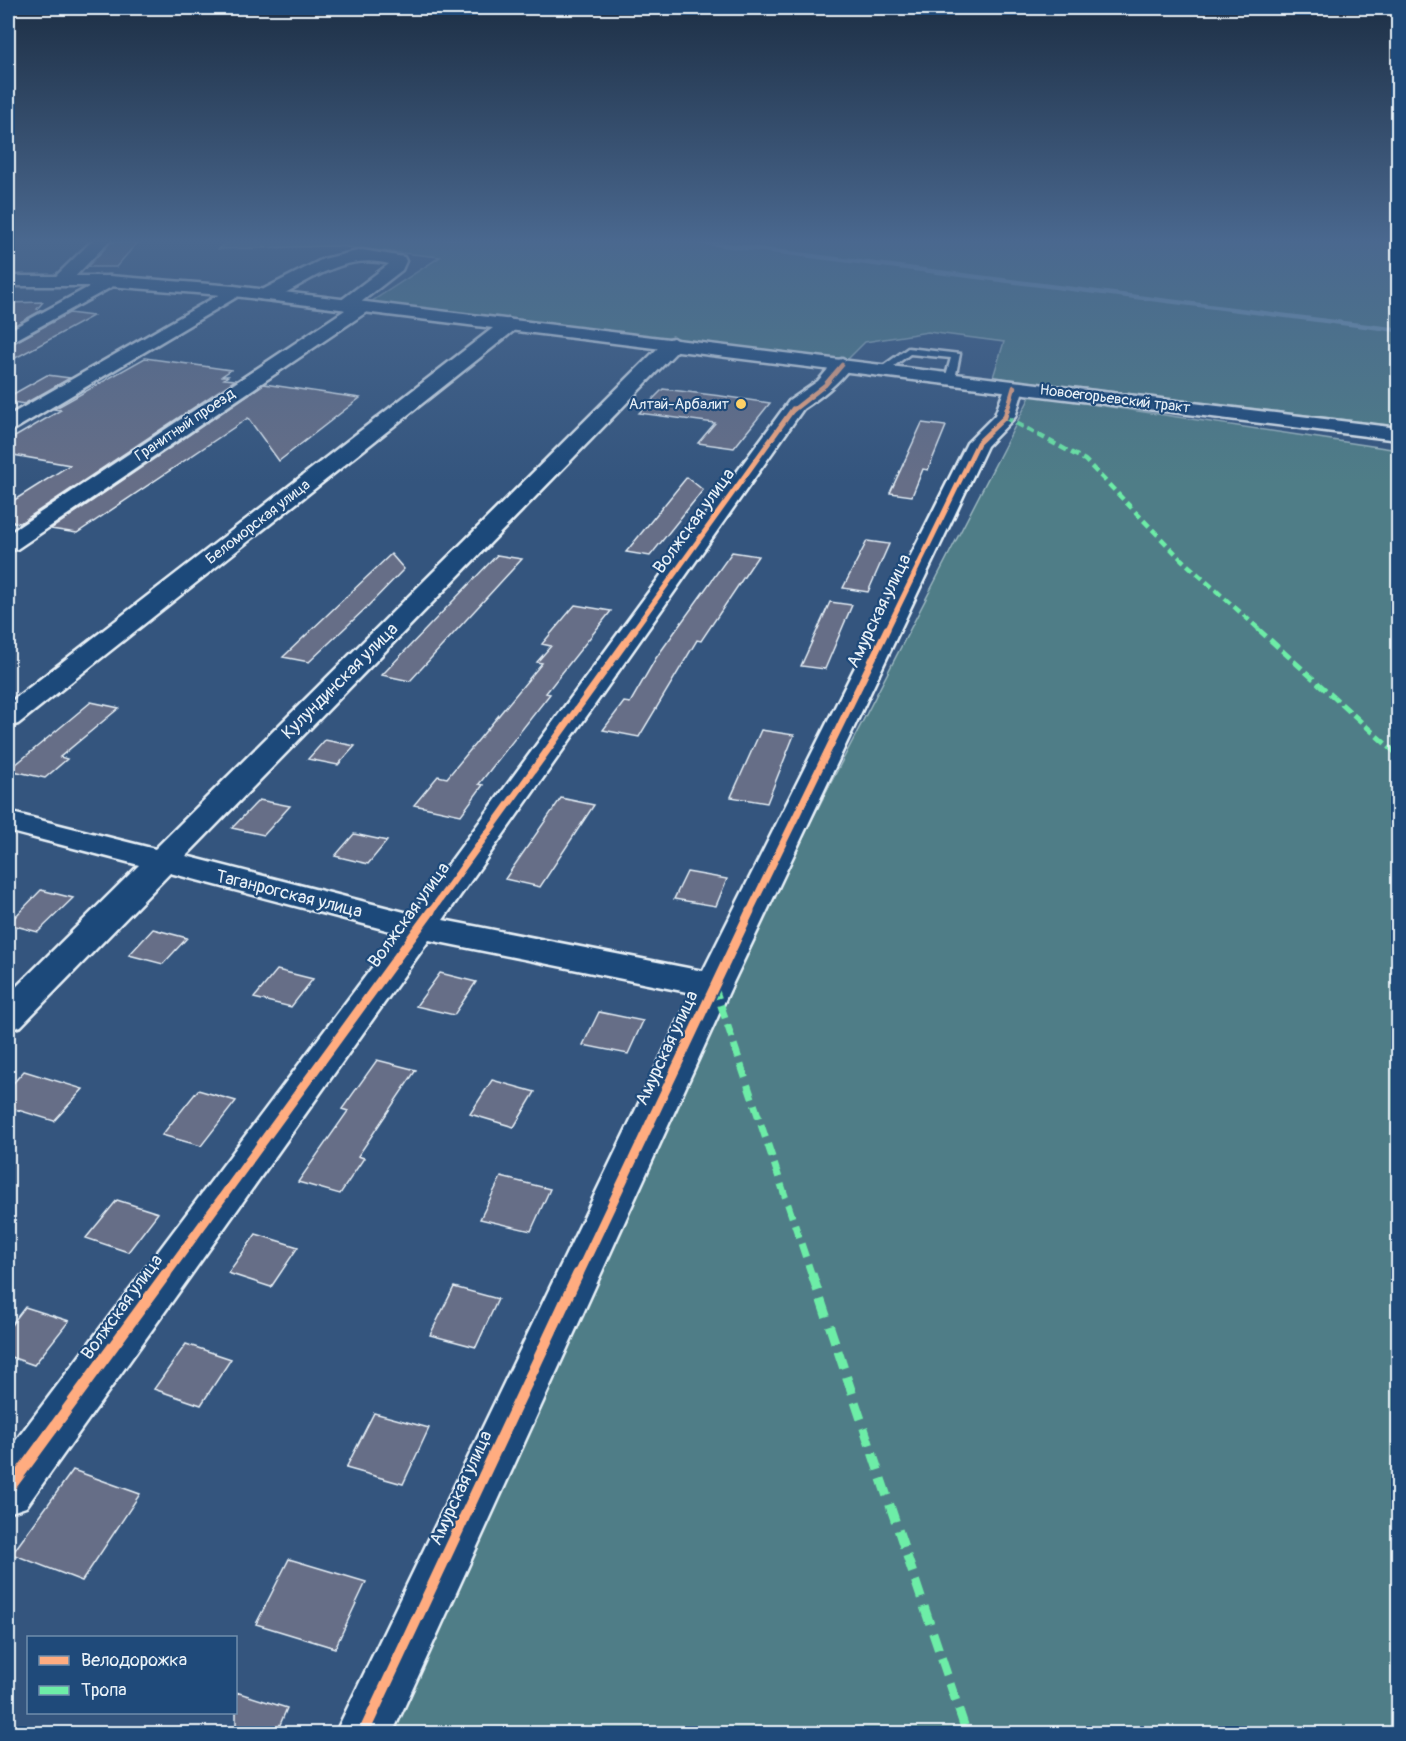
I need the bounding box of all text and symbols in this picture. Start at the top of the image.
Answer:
street label: Новоегорьевский тракт [1039,380,1192,418]
street label: Гранитный проезд [131,384,239,466]
place label: Алтай-Арбалит [629,395,729,414]
marker: Алтай-Арбалит [734,397,748,411]
street label: Волжская улица [648,464,740,578]
street label: Беломорская улица [202,475,314,569]
street label: Амурская улица [842,550,916,672]
street label: Кулундинская улица [277,618,403,744]
street label: Волжская улица [363,858,455,972]
street label: Таганрогская улица [213,865,365,923]
street label: Амурская улица [630,987,704,1109]
street label: Волжская улица [76,1250,168,1364]
street label: Амурская улица [424,1427,498,1549]
legend [27,1636,237,1714]
text: Велодорожка [81,1649,187,1672]
text: Тропа [81,1679,127,1702]

